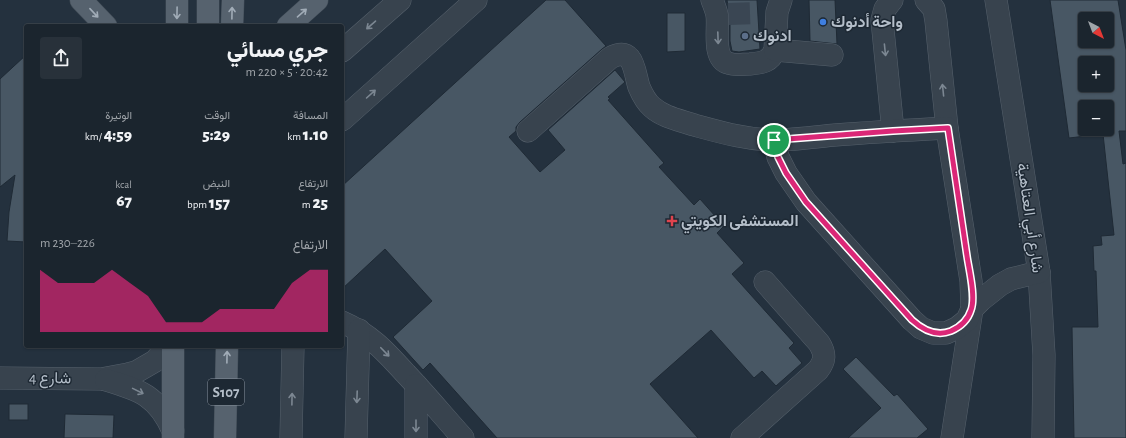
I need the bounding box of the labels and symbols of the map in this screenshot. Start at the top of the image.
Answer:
one-way arrow [173,6,181,19]
one-way arrow [229,7,236,20]
one-way arrow [89,8,98,18]
one-way arrow [297,8,308,17]
north arrow [1078,12,1114,48]
place label: واحة أدنوك [831,13,903,32]
marker: واحة أدنوك [818,17,828,27]
one-way arrow [366,21,376,30]
place label: ادنوك [753,28,792,46]
one-way arrow [714,31,722,44]
marker: ادنوك [740,31,750,41]
one-way arrow [882,43,889,56]
one-way arrow [940,84,947,97]
one-way arrow [366,89,376,98]
pin [757,123,791,157]
street label: شارع أبي العتاهية [1009,162,1047,275]
place label: المستشفى الكويتي [681,213,799,234]
marker: المستشفى الكويتي [666,215,678,227]
one-way arrow [380,347,390,357]
one-way arrow [223,351,230,364]
street label: شارع 4 [29,370,71,389]
road number: S107 [208,379,244,405]
one-way arrow [131,388,143,395]
one-way arrow [353,390,361,403]
one-way arrow [288,393,296,406]
one-way arrow [412,419,420,432]

